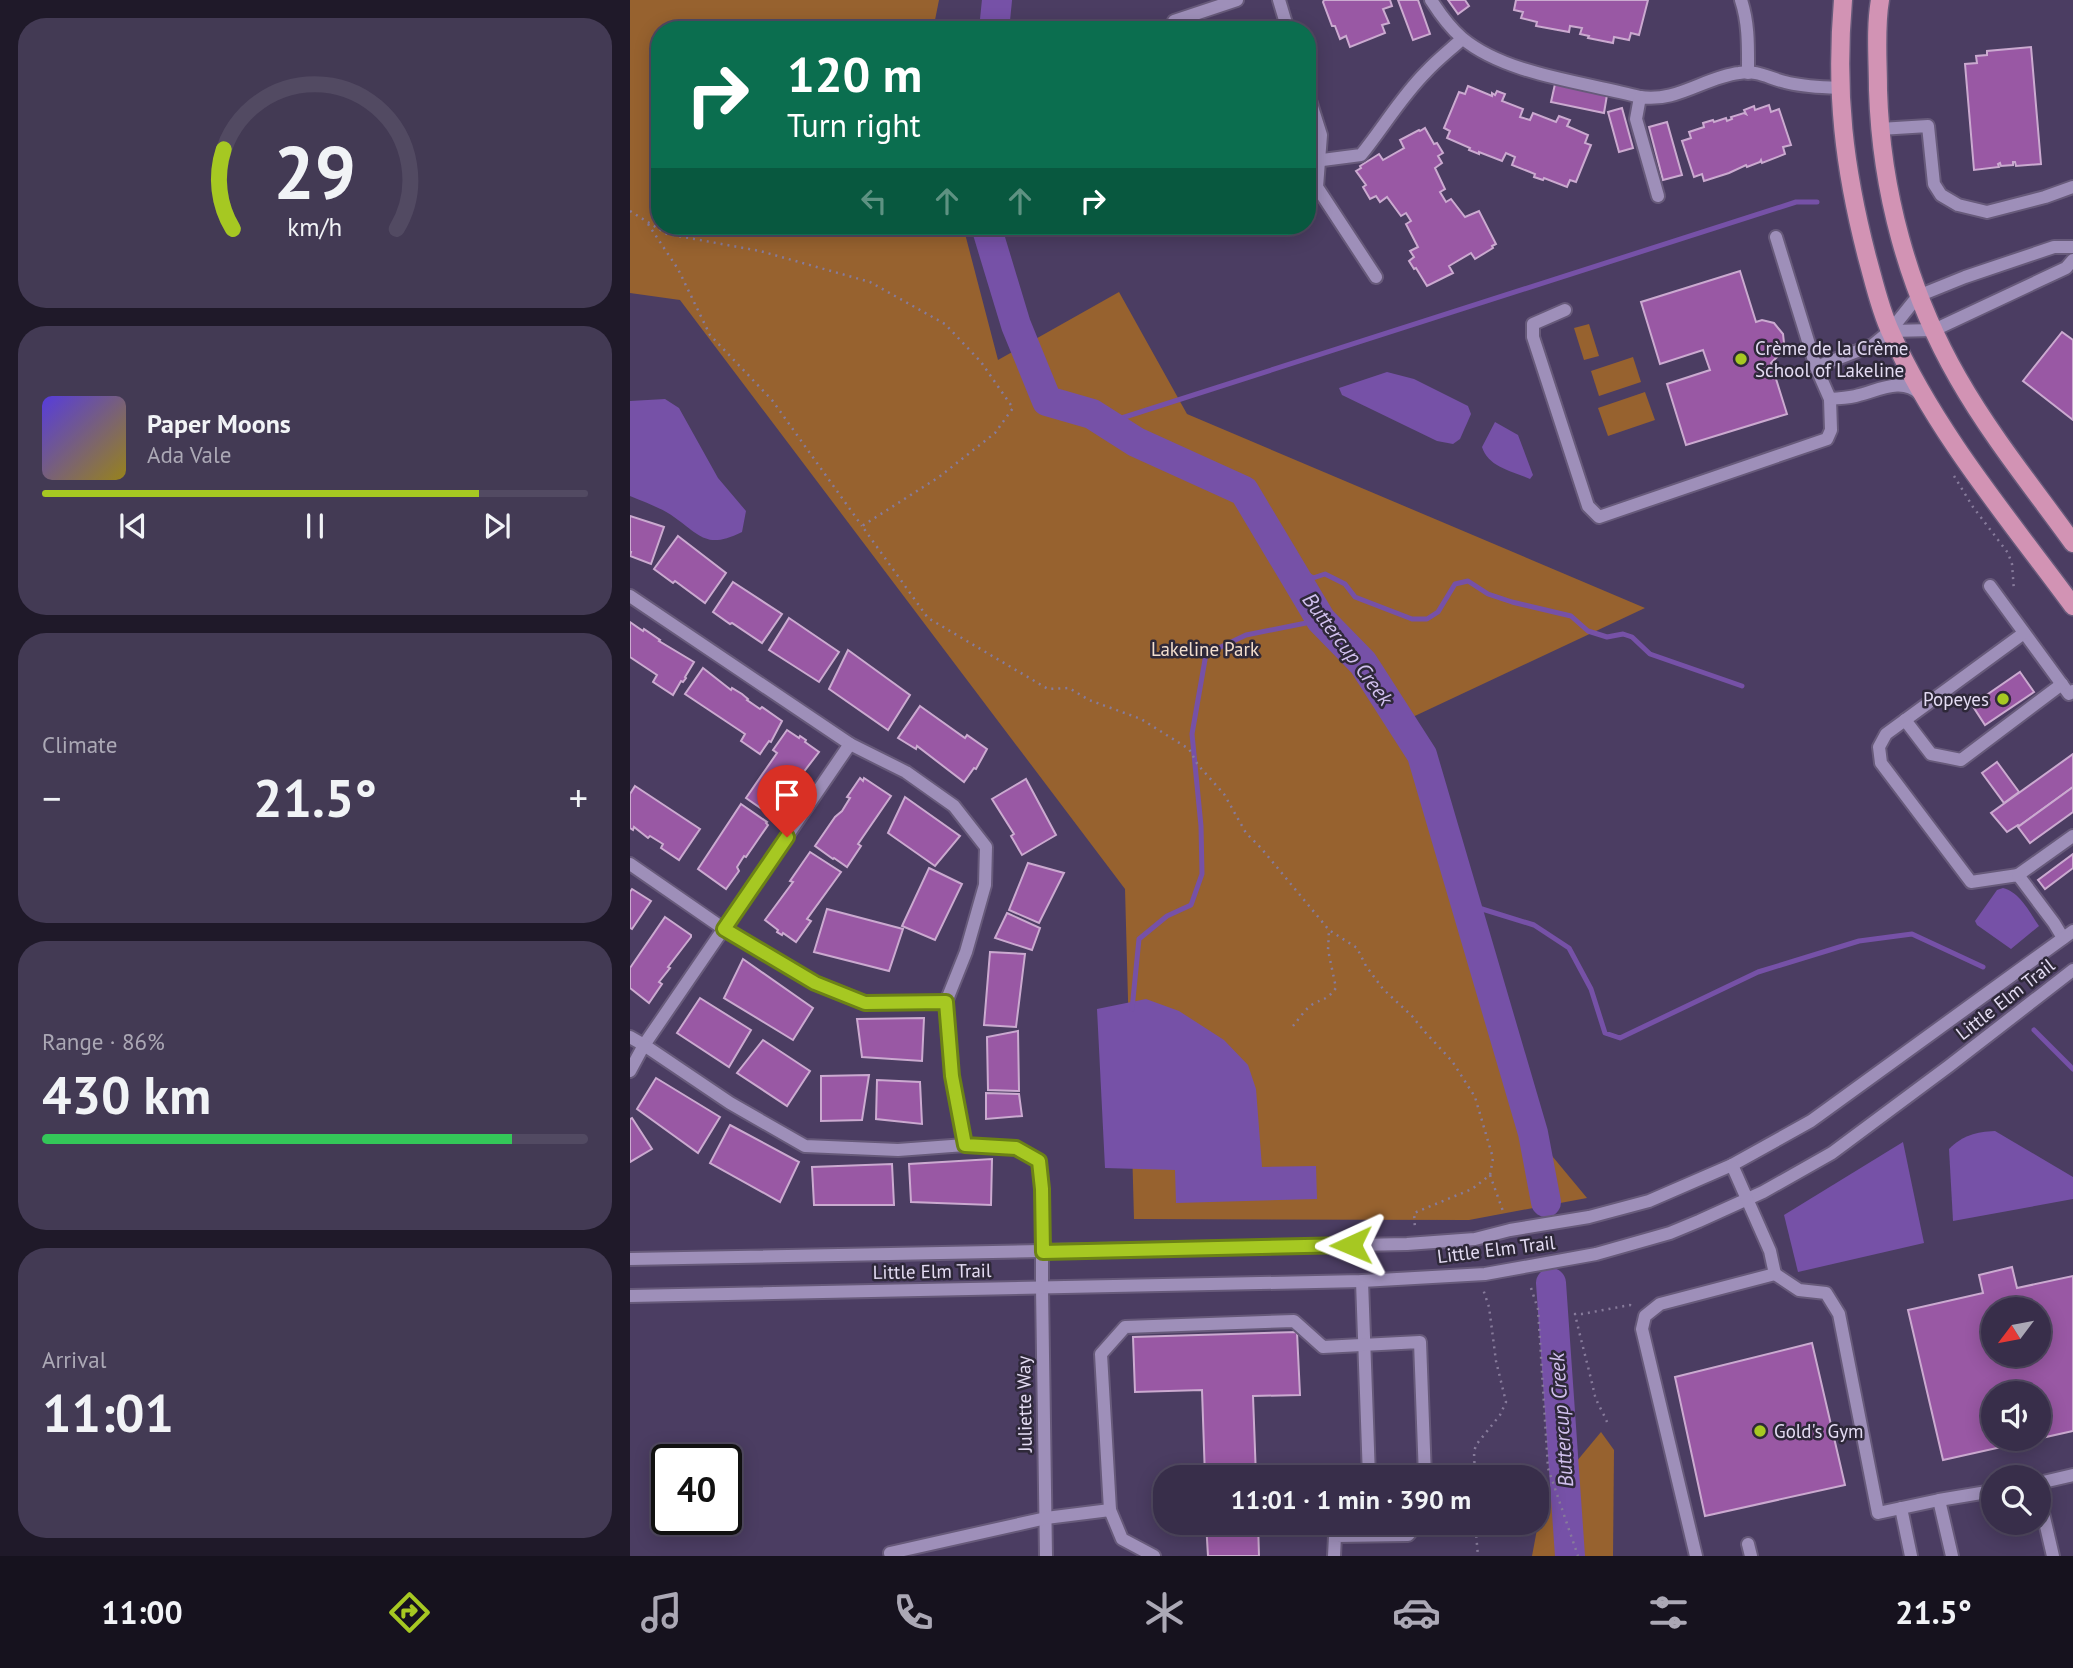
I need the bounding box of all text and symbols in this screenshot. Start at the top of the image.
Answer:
text: 120 m [787,42,922,106]
icon: right [672,49,763,140]
text: Turn right [787,104,921,146]
text: 29 [274,125,356,219]
icon: left [855,182,893,220]
icon: ahead [928,182,966,220]
icon: ahead [1001,182,1039,220]
icon: right [1074,182,1112,220]
text: km/h [288,211,342,243]
place label: Crème de la Crème School of Lakeline [1755,336,1909,382]
marker: Crème de la Crème School of Lakeline [1733,351,1749,367]
text: Paper Moons [147,407,291,440]
text: Ada Vale [147,440,231,469]
icon: previous [114,507,152,545]
icon: pause [296,507,334,545]
icon: next [478,507,516,545]
water label: Buttercup Creek [1297,587,1400,712]
park label: Lakeline Park [1151,637,1259,661]
place label: Popeyes [1923,687,1989,711]
marker: Popeyes [1995,691,2011,707]
text: Climate [42,730,117,759]
text: 21.5° [253,764,377,831]
pin [757,765,817,837]
text: − [42,773,61,822]
text: + [569,773,588,822]
icon: arrive [768,776,806,814]
street label: Little Elm Trail [1951,953,2060,1045]
text: Range · 86% [42,1027,165,1056]
text: 430 km [42,1061,211,1128]
position arrow [1314,1208,1388,1282]
street label: Little Elm Trail [1436,1230,1557,1268]
street label: Little Elm Trail [872,1258,992,1284]
north arrow [1981,1297,2051,1367]
map controls [1981,1297,2051,1535]
text: Arrival [42,1345,106,1374]
water label: Buttercup Creek [1543,1350,1579,1488]
street label: Juliette Way [1011,1355,1037,1453]
text: 11:01 [42,1379,174,1446]
button: sound [1981,1381,2051,1451]
place label: Gold's Gym [1774,1419,1864,1443]
marker: Gold's Gym [1752,1423,1768,1439]
speed limit sign: 40 [651,1444,742,1535]
button: search [1981,1465,2051,1535]
text: 11:01 · 1 min · 390 m [1231,1483,1471,1516]
icon: directions [385,1588,434,1637]
icon: music [637,1588,686,1637]
icon: phone [889,1588,938,1637]
icon: climate [1140,1588,1189,1637]
icon: car [1392,1588,1441,1637]
icon: filters [1644,1588,1693,1637]
text: 11:00 [101,1591,183,1633]
text: 21.5° [1895,1591,1972,1633]

